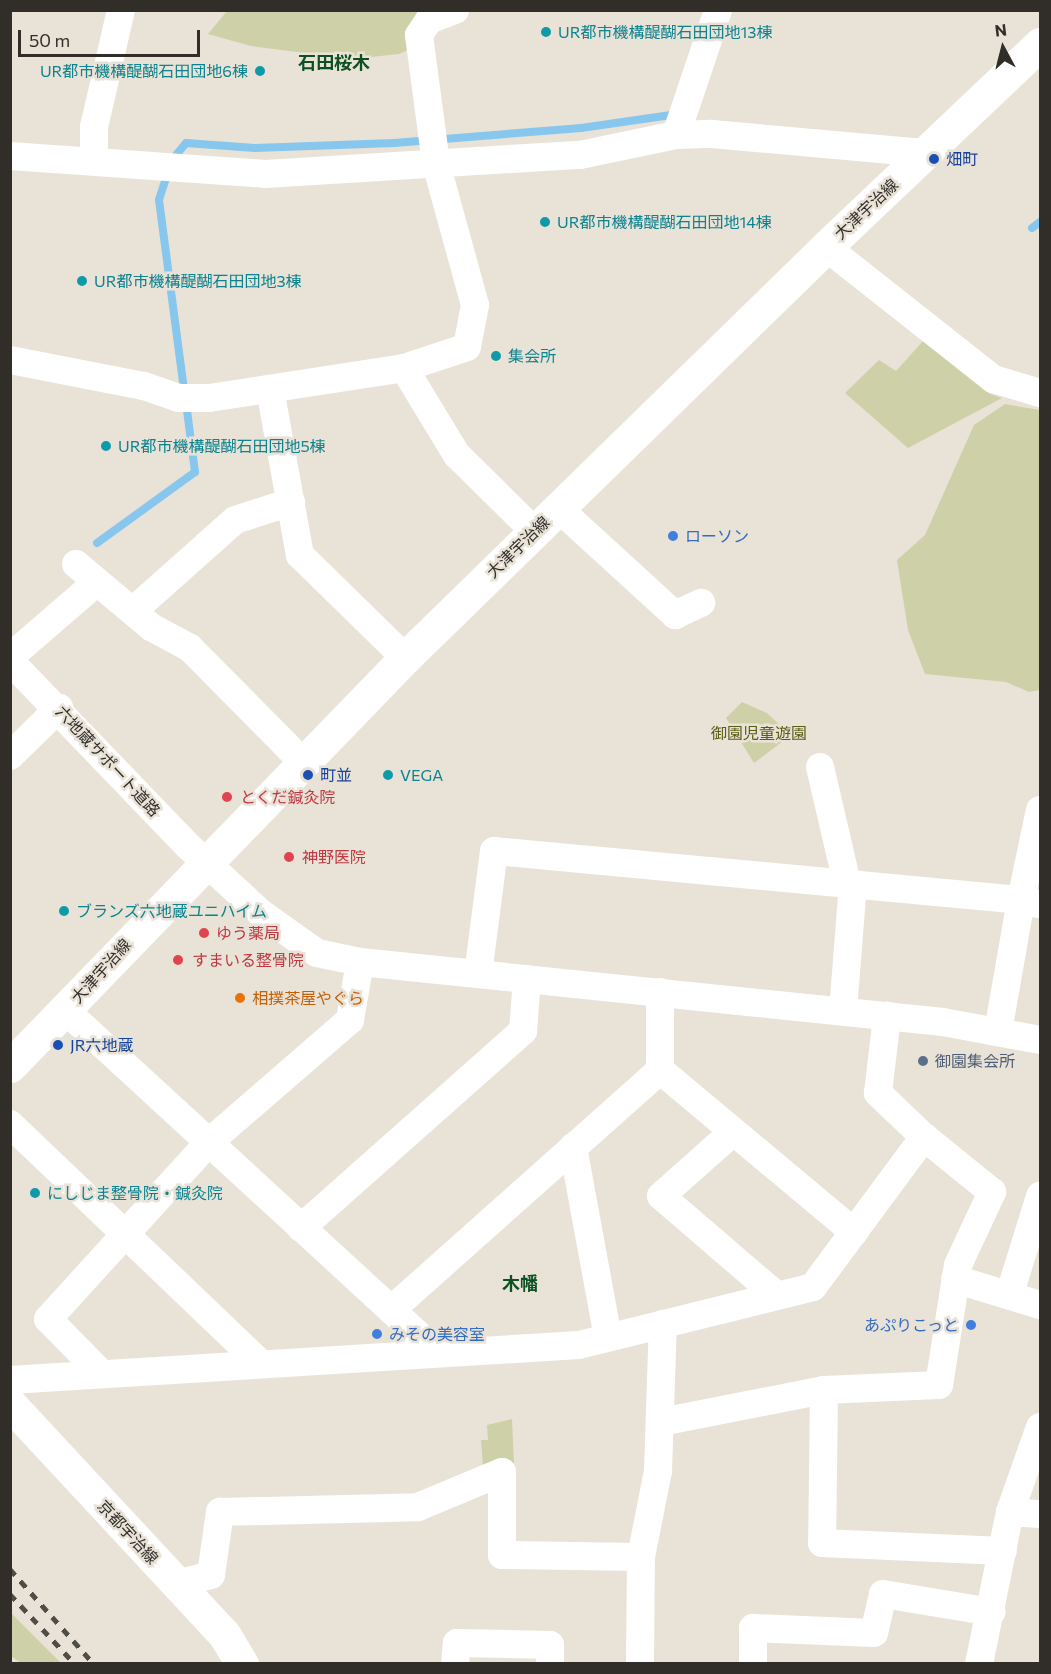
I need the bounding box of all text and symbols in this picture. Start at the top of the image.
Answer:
scale bar [21,18,202,56]
north arrow [973,18,1033,78]
text: N [994,19,1008,40]
place label: UR都市機構醍醐石田団地13棟 [558,22,772,42]
marker: UR都市機構醍醐石田団地13棟 [539,25,553,39]
text: 50 m [29,29,70,51]
district label: 石田桜木 [298,51,370,73]
place label: UR都市機構醍醐石田団地6棟 [40,61,248,81]
marker: UR都市機構醍醐石田団地6棟 [253,64,267,78]
place label: 畑町 [946,149,978,169]
marker: 畑町 [927,152,941,166]
street label: 大津宇治線 [830,175,902,243]
place label: UR都市機構醍醐石田団地14棟 [557,212,772,232]
marker: UR都市機構醍醐石田団地14棟 [538,215,552,229]
place label: UR都市機構醍醐石田団地3棟 [94,271,302,291]
marker: UR都市機構醍醐石田団地3棟 [75,274,89,288]
place label: 集会所 [508,346,556,366]
marker: 集会所 [489,349,503,363]
place label: UR都市機構醍醐石田団地5棟 [118,436,326,456]
marker: UR都市機構醍醐石田団地5棟 [99,439,113,453]
street label: 大津宇治線 [483,512,553,582]
place label: ローソン [685,526,749,546]
marker: ローソン [666,529,680,543]
street label: 六地蔵サポート道路 [52,702,164,820]
park label: 御園児童遊園 [711,723,807,743]
place label: 町並 [320,765,352,785]
place label: VEGA [400,765,443,785]
marker: 町並 [301,768,315,782]
marker: VEGA [381,768,395,782]
place label: とくだ鍼灸院 [240,787,336,807]
marker: とくだ鍼灸院 [218,788,236,806]
place label: 神野医院 [302,847,366,867]
marker: 神野医院 [280,848,298,866]
place label: ブランズ六地蔵ユニハイム [76,901,268,921]
marker: ブランズ六地蔵ユニハイム [57,904,71,918]
place label: ゆう薬局 [216,923,280,943]
marker: ゆう薬局 [197,926,211,940]
street label: 大津宇治線 [67,935,135,1007]
place label: すまいる整骨院 [192,950,304,970]
marker: すまいる整骨院 [169,951,187,969]
place label: 相撲茶屋やぐら [252,988,364,1008]
marker: 相撲茶屋やぐら [233,991,247,1005]
place label: JR六地蔵 [70,1035,133,1055]
marker: JR六地蔵 [51,1038,65,1052]
place label: 御園集会所 [935,1051,1015,1071]
marker: 御園集会所 [916,1054,930,1068]
place label: にしじま整骨院・鍼灸院 [47,1183,223,1203]
marker: にしじま整骨院・鍼灸院 [28,1186,42,1200]
district label: 木幡 [502,1272,538,1294]
place label: あぷりこっと [863,1315,959,1335]
marker: あぷりこっと [964,1318,978,1332]
place label: みその美容室 [389,1324,485,1344]
marker: みその美容室 [370,1327,384,1341]
street label: 京都宇治線 [94,1496,162,1568]

